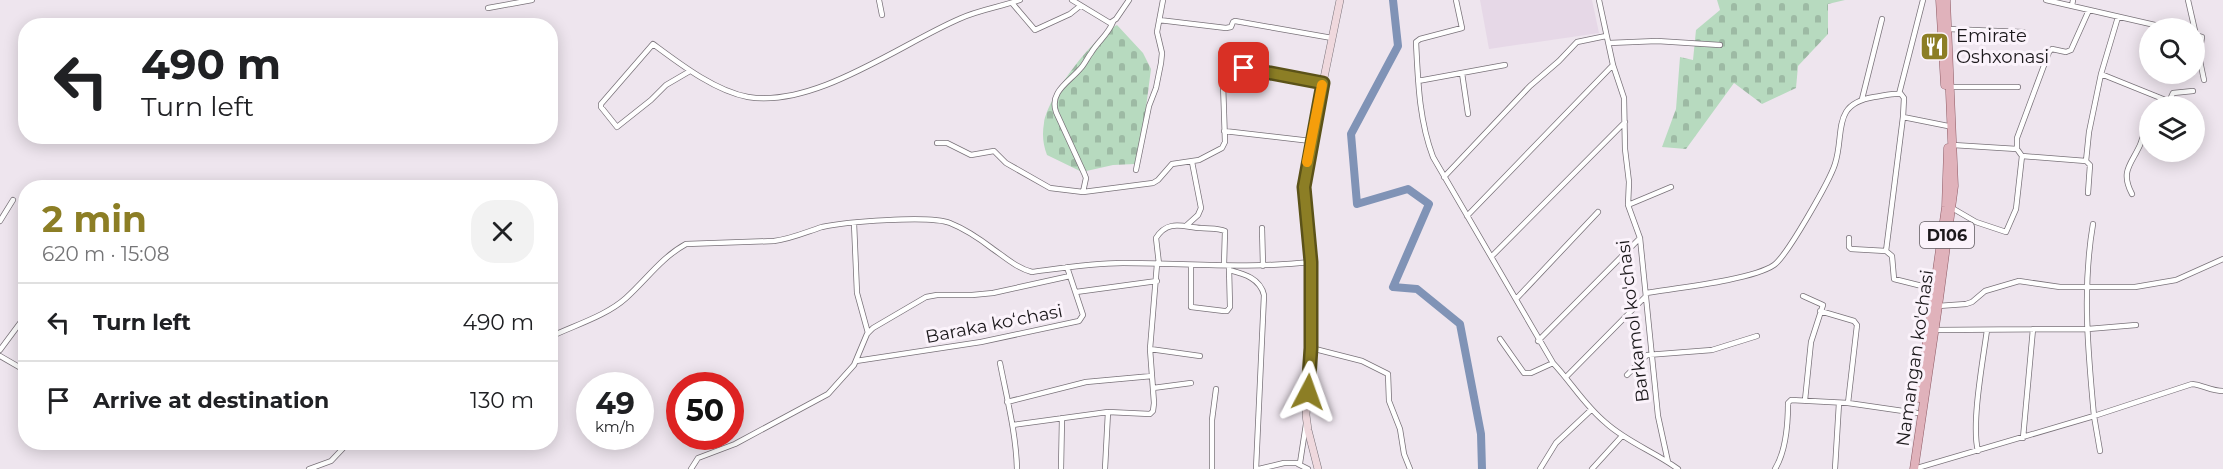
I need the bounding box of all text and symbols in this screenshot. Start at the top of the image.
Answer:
map controls [2139,18,2205,162]
button: search [2139,18,2205,84]
place label: Emirate Oshxonasi [1956,25,2049,68]
restaurant icon: Emirate Oshxonasi [1919,30,1951,62]
text: 490 m [141,38,281,90]
icon: left [42,42,120,120]
pin [1218,42,1269,93]
icon: arrive [1227,51,1260,84]
text: Turn left [141,90,254,123]
button: layers [2139,96,2205,162]
text: 2 min [42,197,147,241]
button: close [471,200,534,263]
road number: D106 [1920,222,1974,248]
street label: Barkamol ko'chasi [1612,238,1654,404]
text: 620 m · 15:08 [42,242,170,266]
street label: Namangan ko'chasi [1892,268,1938,448]
street label: Baraka koʻchasi [924,300,1064,348]
icon: left [42,306,75,339]
text: Turn left [93,309,191,336]
text: 490 m [463,309,534,336]
position arrow [1276,360,1340,424]
speed limit sign: 50 [666,372,744,450]
icon: arrive [42,384,75,417]
text: 49 [595,385,635,422]
text: Arrive at destination [93,387,329,414]
text: 130 m [470,387,534,414]
text: km/h [595,417,635,436]

